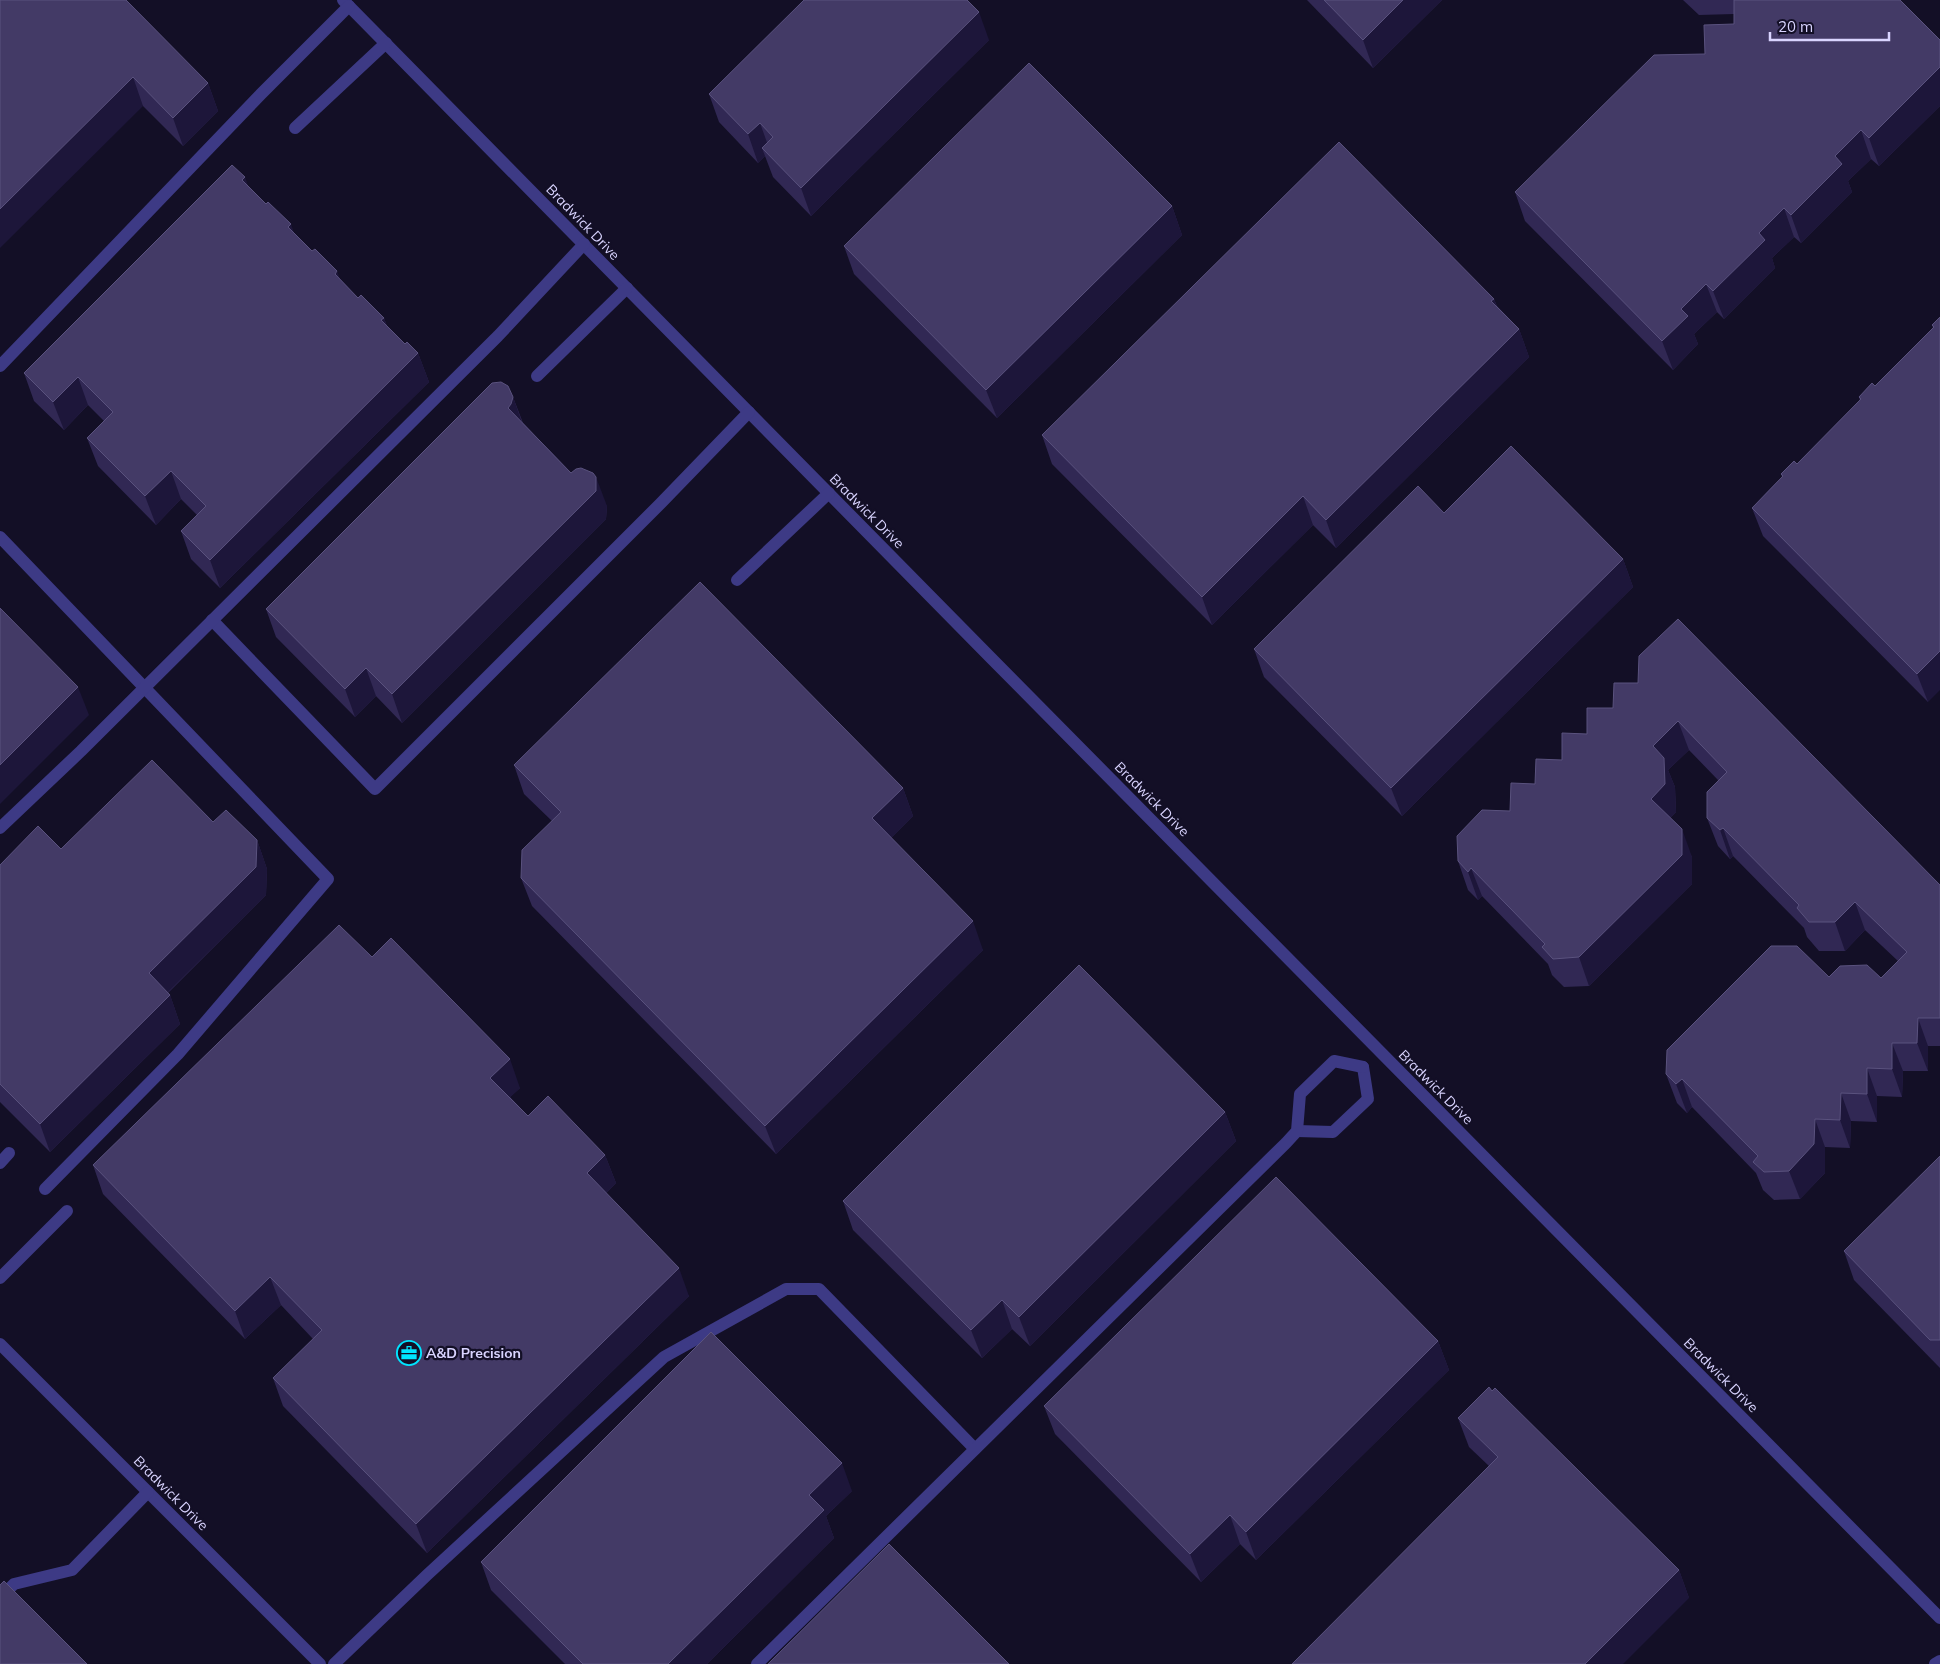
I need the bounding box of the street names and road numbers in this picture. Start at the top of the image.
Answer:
street label: Bradwick Drive [542,180,624,264]
street label: Bradwick Drive [826,470,908,552]
street label: Bradwick Drive [1111,758,1193,840]
street label: Bradwick Drive [1395,1046,1477,1128]
street label: Bradwick Drive [1680,1334,1762,1416]
street label: Bradwick Drive [130,1452,212,1534]

